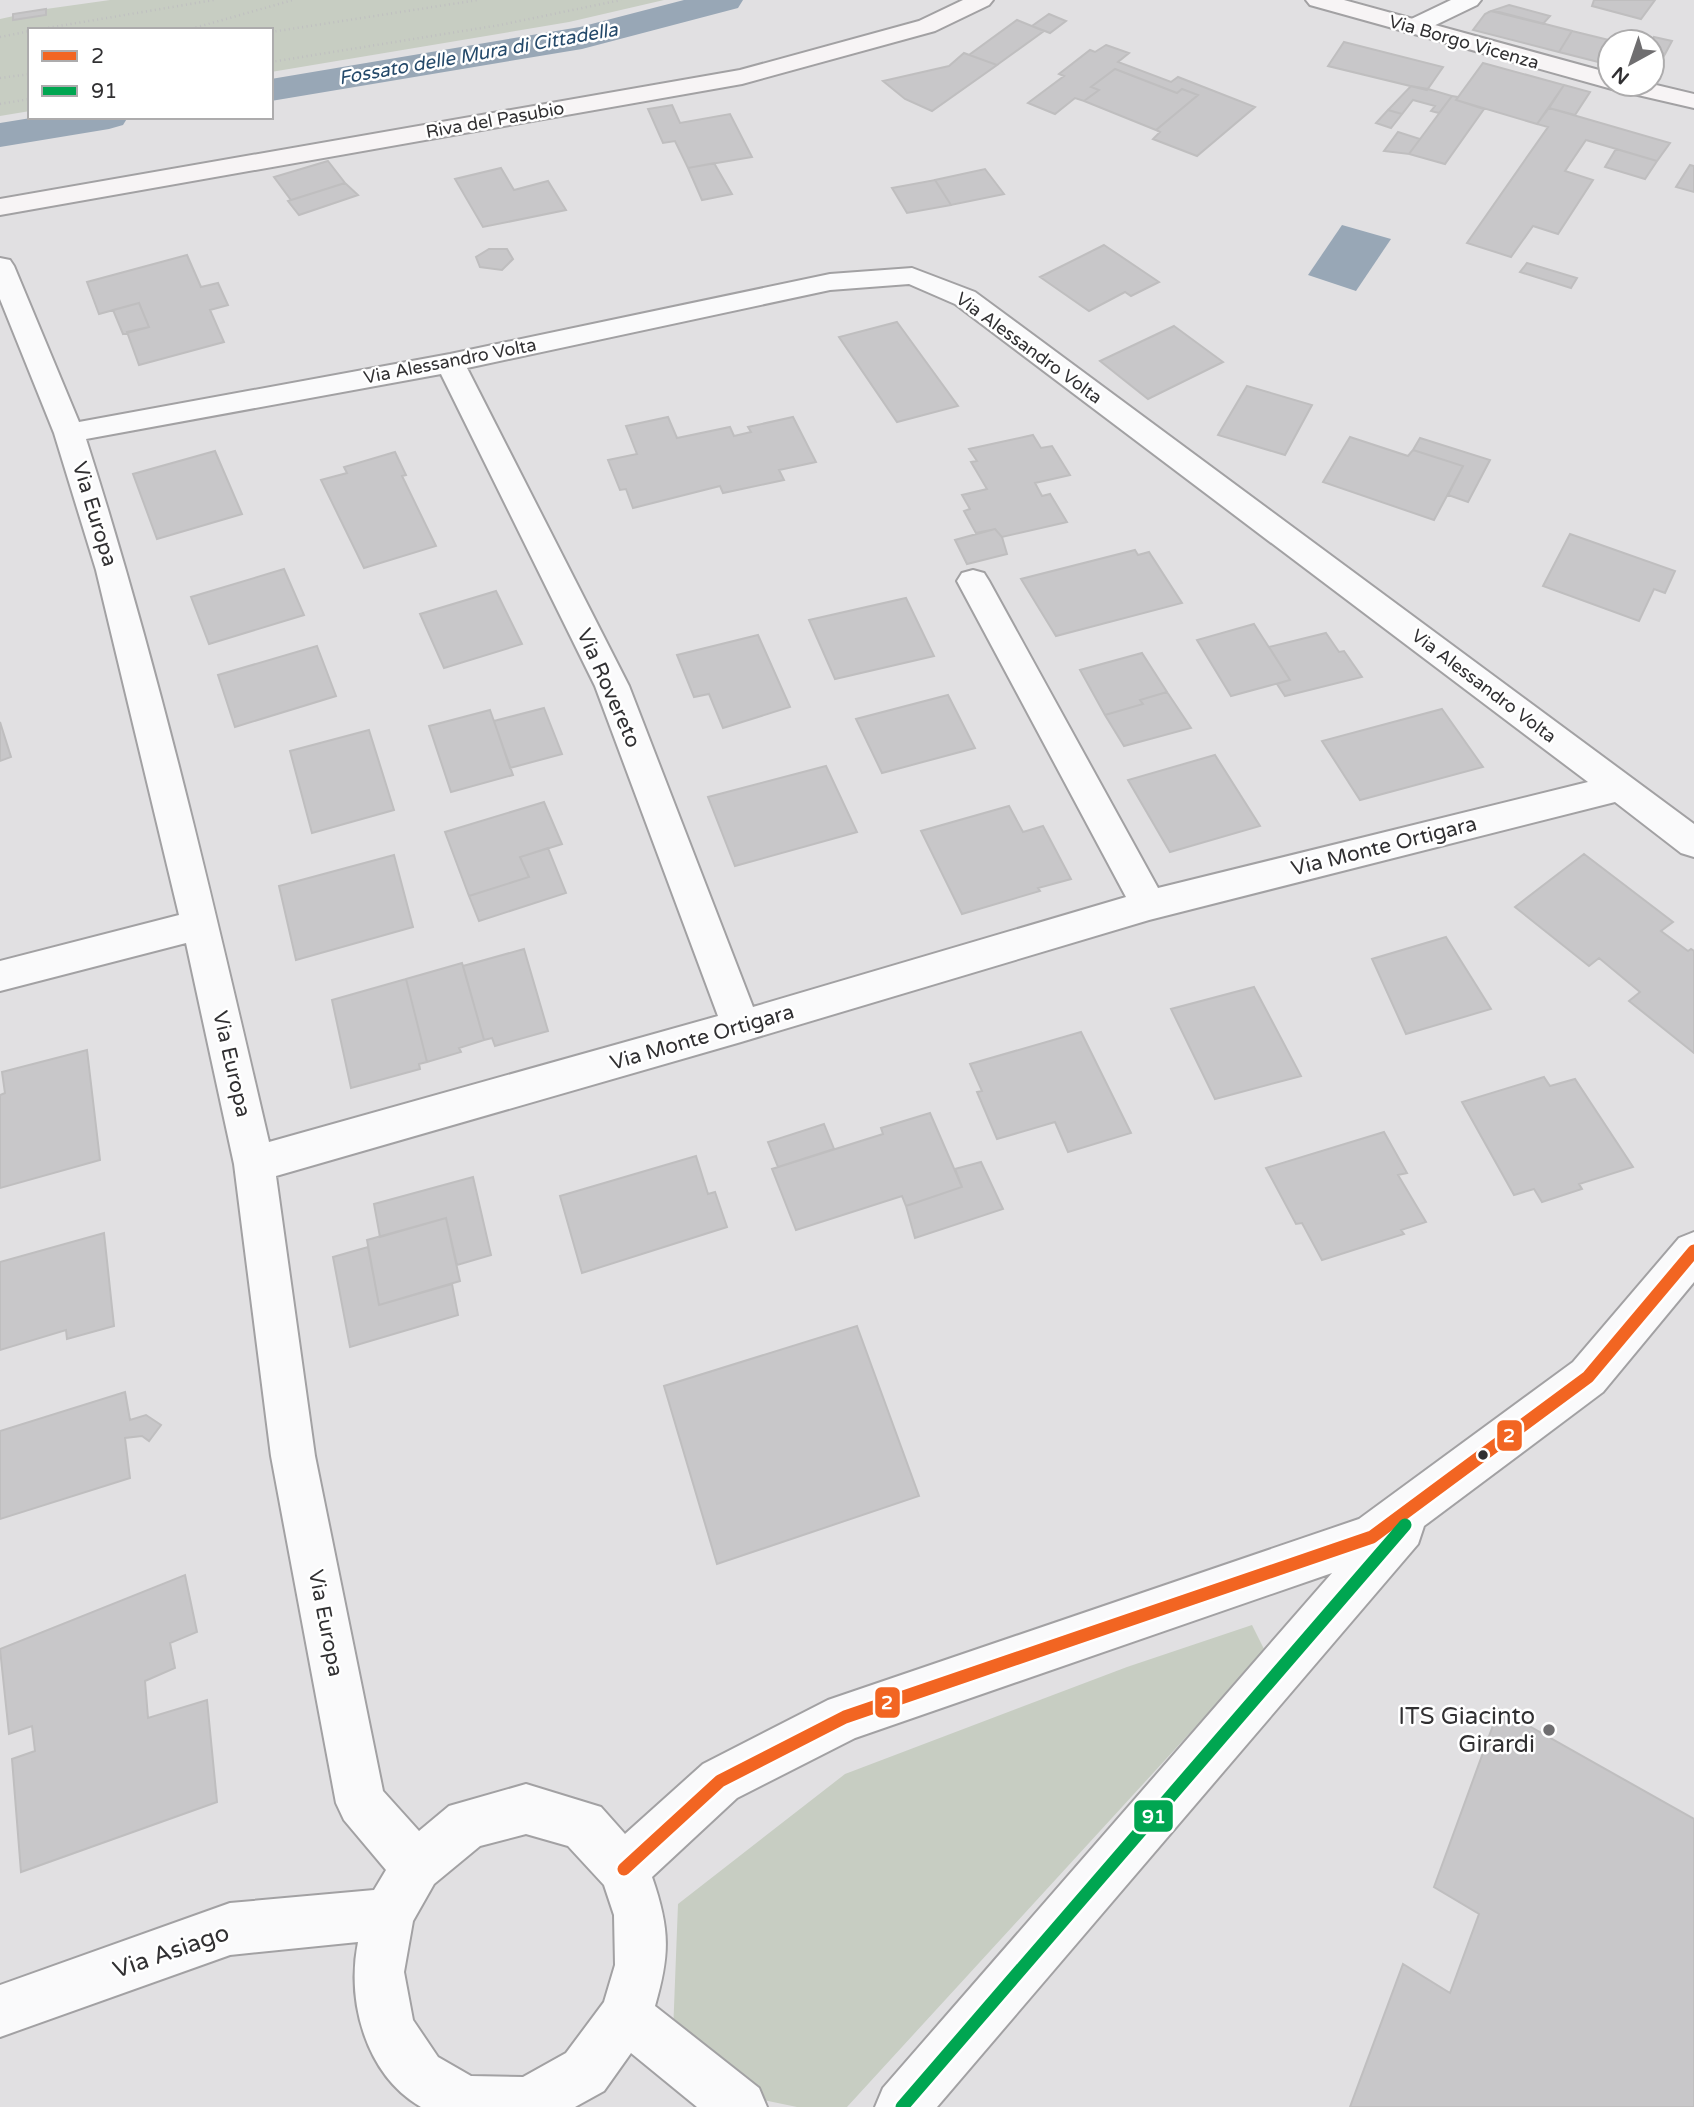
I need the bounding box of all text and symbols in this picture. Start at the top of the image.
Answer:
street label: Via Borgo Vicenza [1386,10,1542,74]
water label: Fossato delle Mura di Cittadella [337,18,621,89]
legend [28,28,273,119]
north arrow [1596,28,1666,98]
text: 2 [91,44,104,69]
text: N [1608,62,1634,89]
text: 91 [91,79,117,104]
street label: Riva del Pasubio [424,97,566,143]
street label: Via Alessandro Volta [952,288,1106,408]
street label: Via Alessandro Volta [362,333,538,389]
street label: Via Europa [67,459,122,570]
street label: Via Alessandro Volta [1407,624,1561,748]
street label: Via Rovereto [571,625,646,752]
street label: Via Monte Ortigara [1289,811,1480,882]
street label: Via Monte Ortigara [607,999,797,1076]
street label: Via Europa [207,1009,256,1120]
line badge: 2 [1496,1419,1523,1452]
text: 2 [1503,1425,1515,1447]
unlabelled marker [1476,1448,1490,1462]
street label: Via Europa [303,1568,348,1679]
line badge: 2 [874,1686,901,1719]
text: 2 [881,1692,893,1714]
place label: ITS Giacinto Girardi [1398,1702,1535,1759]
marker: ITS Giacinto Girardi [1541,1722,1557,1738]
line badge: 91 [1133,1799,1174,1833]
text: 91 [1142,1806,1166,1828]
street label: Via Asiago [109,1918,233,1985]

